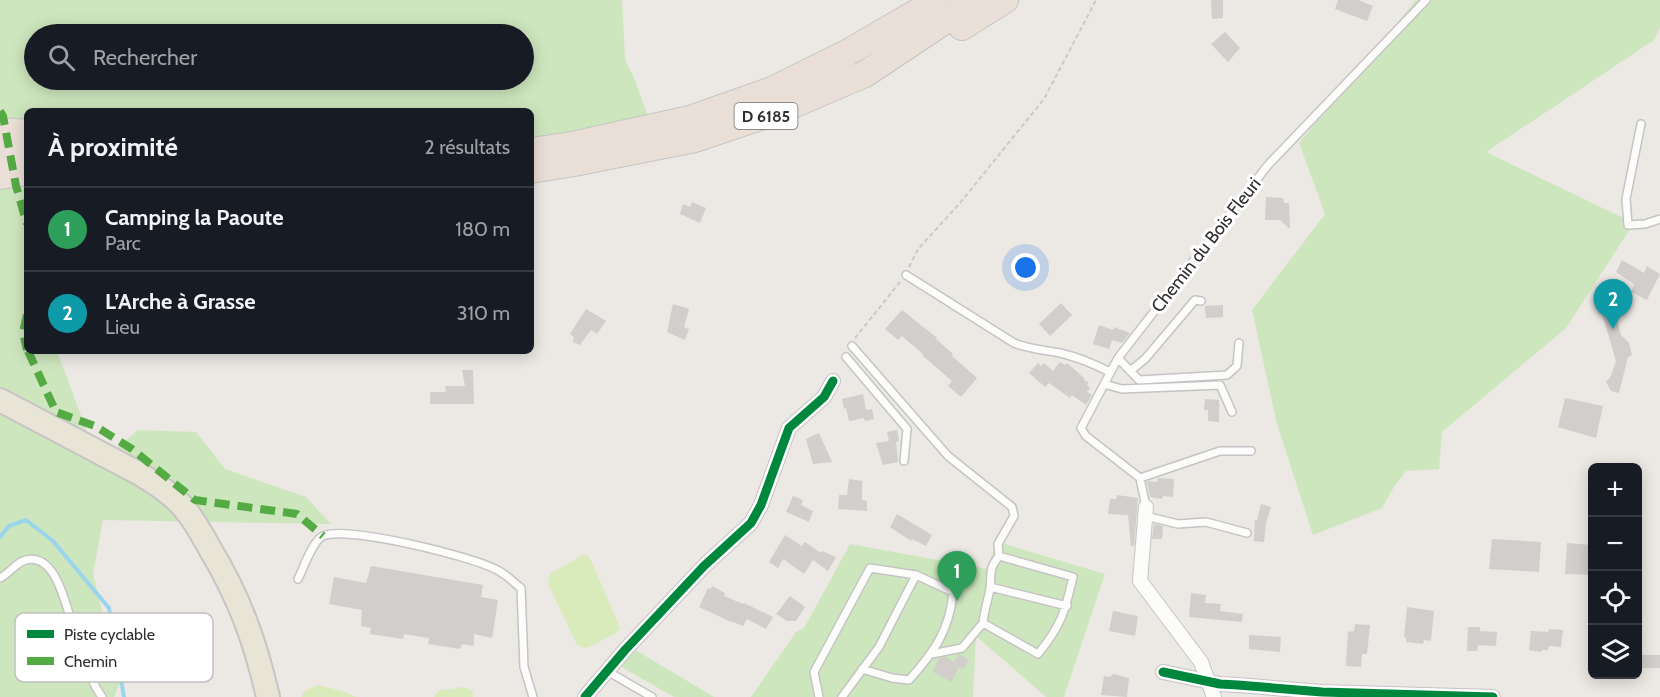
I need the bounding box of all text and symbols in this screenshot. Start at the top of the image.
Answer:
search box [24,24,534,90]
icon: search [45,41,78,74]
text: Rechercher [93,44,197,71]
road number: D 6185 [734,103,798,129]
text: À proximité [48,131,178,163]
text: 2 résultats [424,135,510,159]
street label: Chemin du Bois Fleuri [1147,173,1265,317]
text: Camping la Paoute [105,204,284,231]
text: 1 [64,217,71,241]
text: 180 m [455,217,510,241]
text: Parc [105,231,141,255]
your location [1011,253,1040,282]
pin: 2 [1594,280,1632,329]
text: L’Arche à Grasse [105,288,256,315]
text: 2 [62,301,73,325]
text: 310 m [457,301,510,325]
text: Lieu [105,315,140,339]
map controls [1588,463,1642,679]
button: + [1588,463,1642,517]
button: − [1588,517,1642,571]
pin: 1 [938,552,976,601]
button: locate [1588,571,1642,625]
legend [15,613,213,682]
text: Piste cyclable [64,625,155,644]
button: layers [1588,625,1642,679]
text: Chemin [64,652,117,671]

